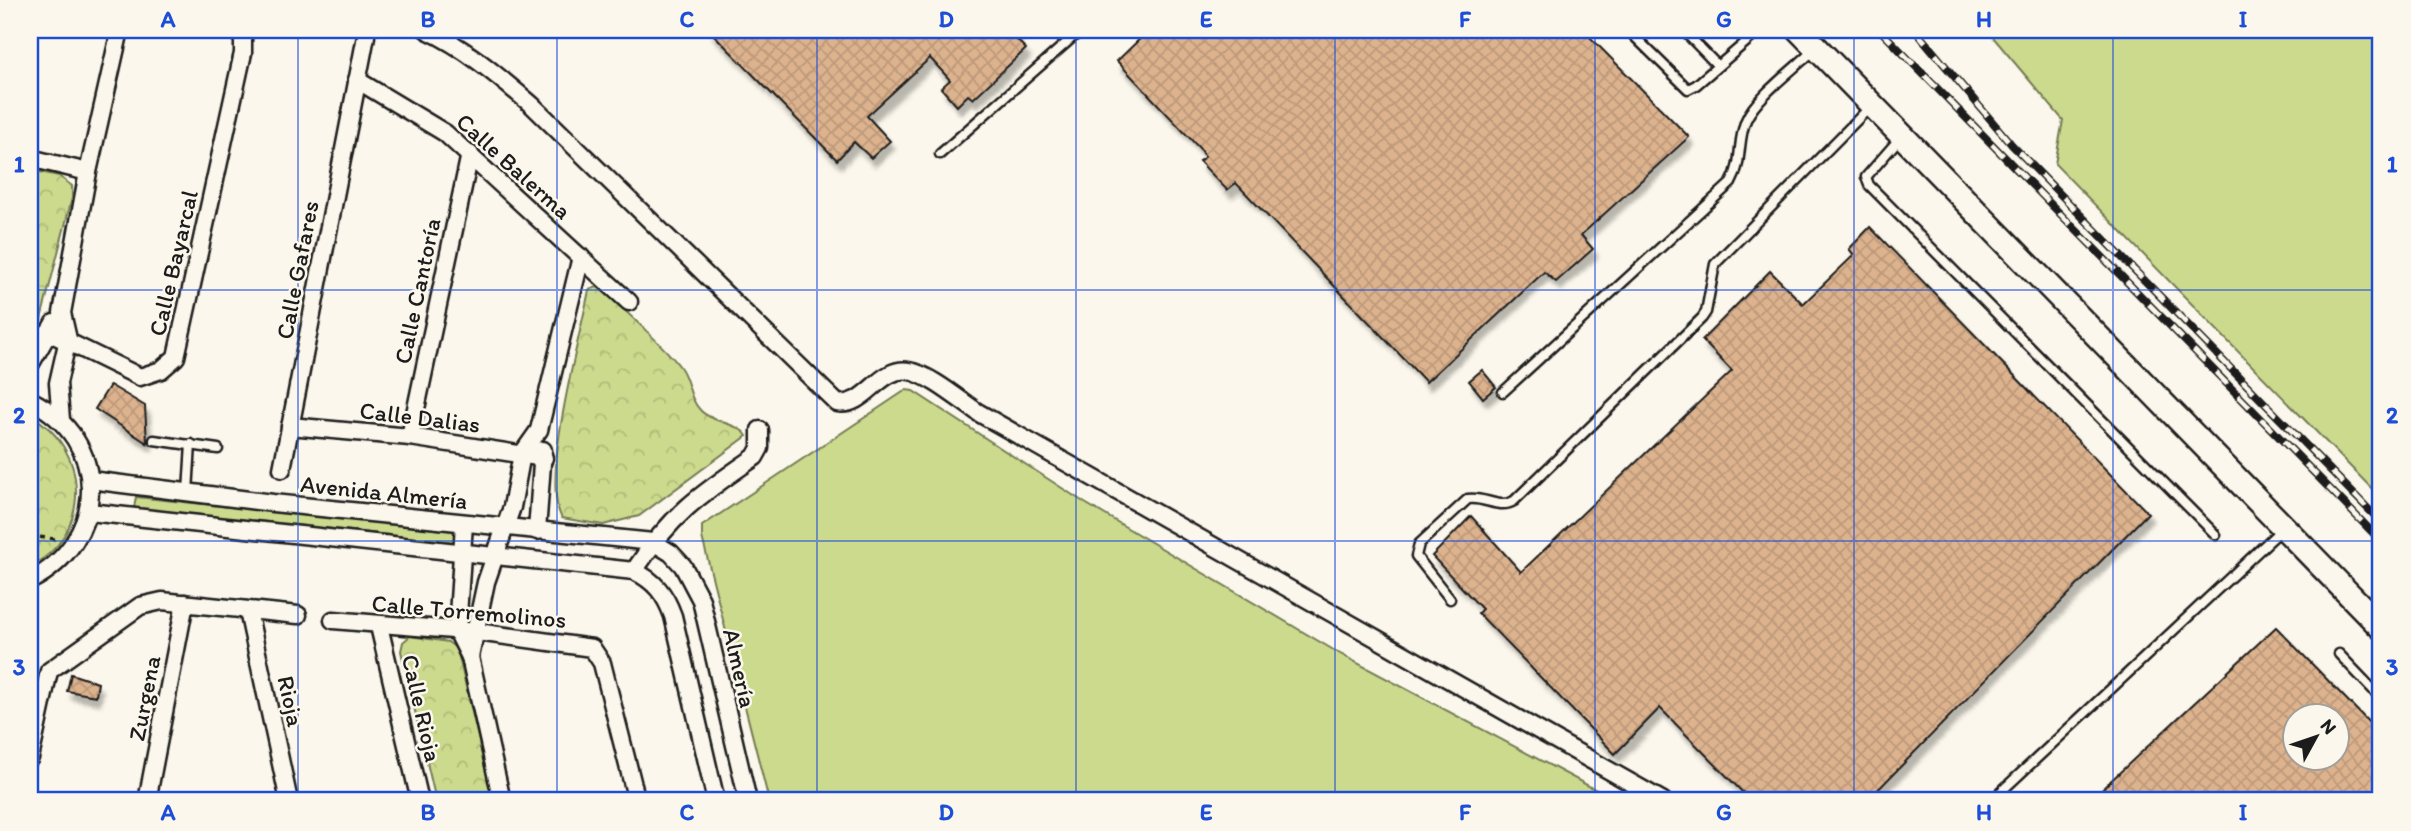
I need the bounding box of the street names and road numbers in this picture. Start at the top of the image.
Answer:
street label: Calle Balerma [450,107,578,225]
street label: Calle Bayarcal [142,187,204,339]
street label: Calle Gafares [269,198,325,342]
street label: Calle Cantoría [387,215,447,366]
street label: Calle Dalias [358,395,482,439]
street label: Avenida Almería [299,469,469,515]
street label: Calle Torremolinos [370,588,568,634]
street label: Almería [717,626,763,711]
street label: Calle Rioja [396,651,448,765]
street label: Zurgena [122,652,167,743]
street label: Rioja [271,673,311,730]

